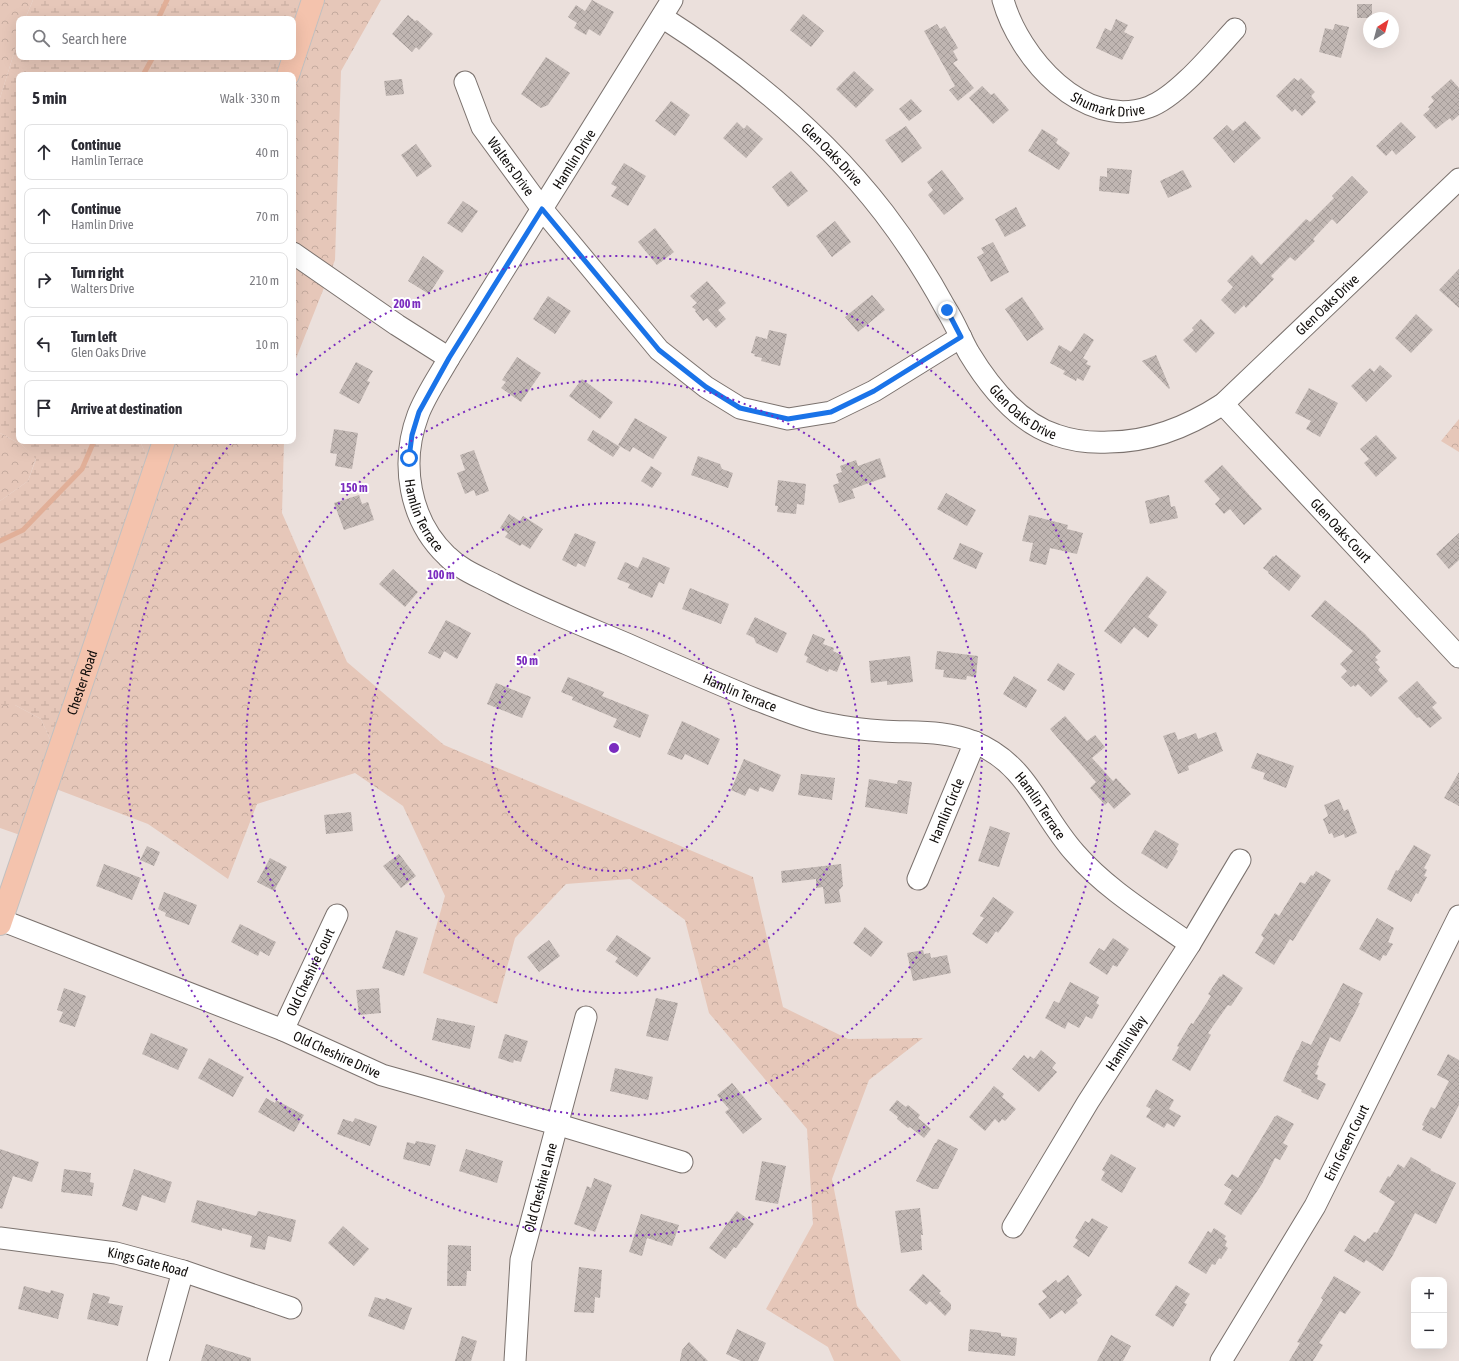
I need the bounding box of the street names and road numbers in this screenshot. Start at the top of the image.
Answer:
street label: Shumark Drive [1068,89,1146,120]
street label: Glen Oaks Drive [798,119,866,189]
street label: Hamlin Drive [549,126,599,192]
street label: Walters Drive [484,134,538,199]
street label: Glen Oaks Drive [1292,271,1362,338]
street label: Glen Oaks Drive [986,381,1059,443]
street label: Hamlin Terrace [402,478,447,555]
street label: Glen Oaks Court [1307,495,1375,566]
street label: Chester Road [64,648,100,717]
street label: Hamlin Terrace [701,670,779,715]
street label: Hamlin Terrace [1012,769,1069,842]
street label: Hamlin Circle [926,776,967,846]
street label: Old Cheshire Court [283,926,338,1018]
street label: Hamlin Way [1102,1012,1150,1074]
street label: Old Cheshire Drive [291,1028,383,1081]
street label: Erin Green Court [1321,1102,1372,1183]
street label: Old Cheshire Lane [521,1141,560,1234]
street label: Kings Gate Road [107,1244,190,1280]

